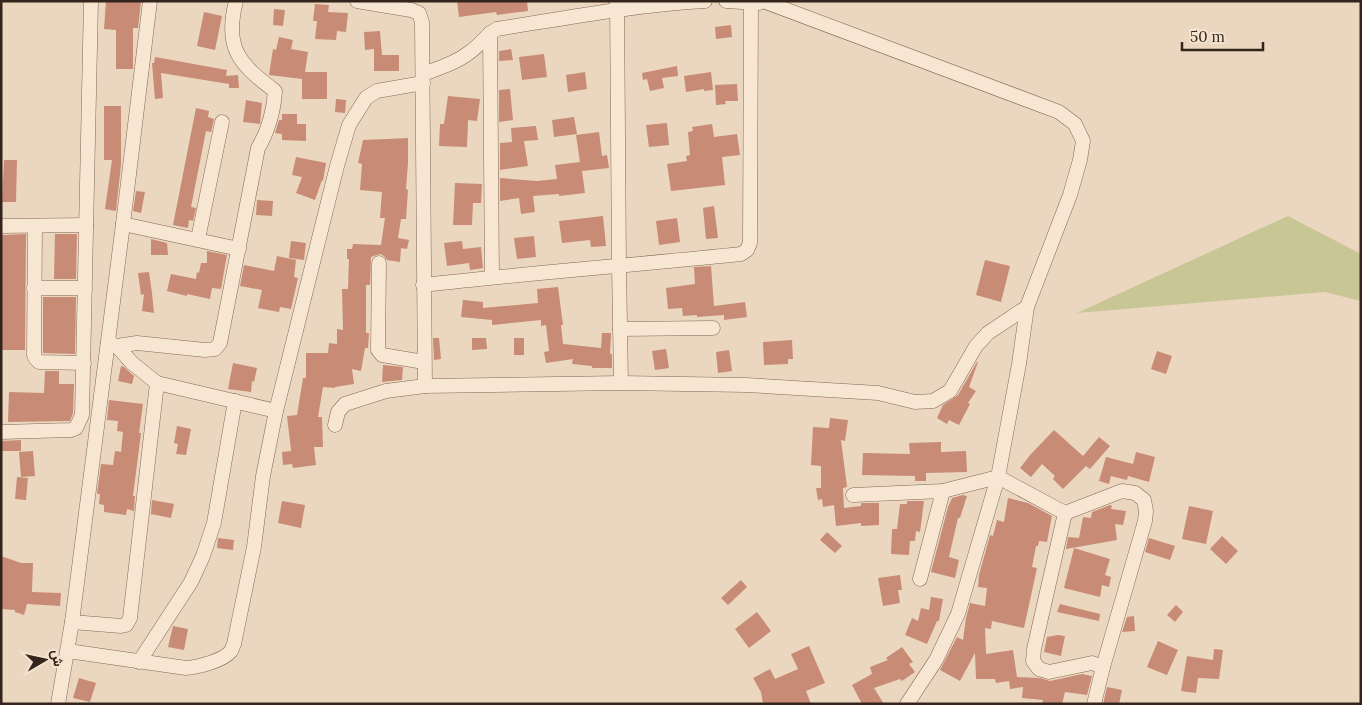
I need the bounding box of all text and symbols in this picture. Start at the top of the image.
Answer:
scale bar [1182,20,1263,52]
text: 50 m [1190,27,1225,46]
north arrow [20,635,70,685]
text: ش [48,648,68,668]

